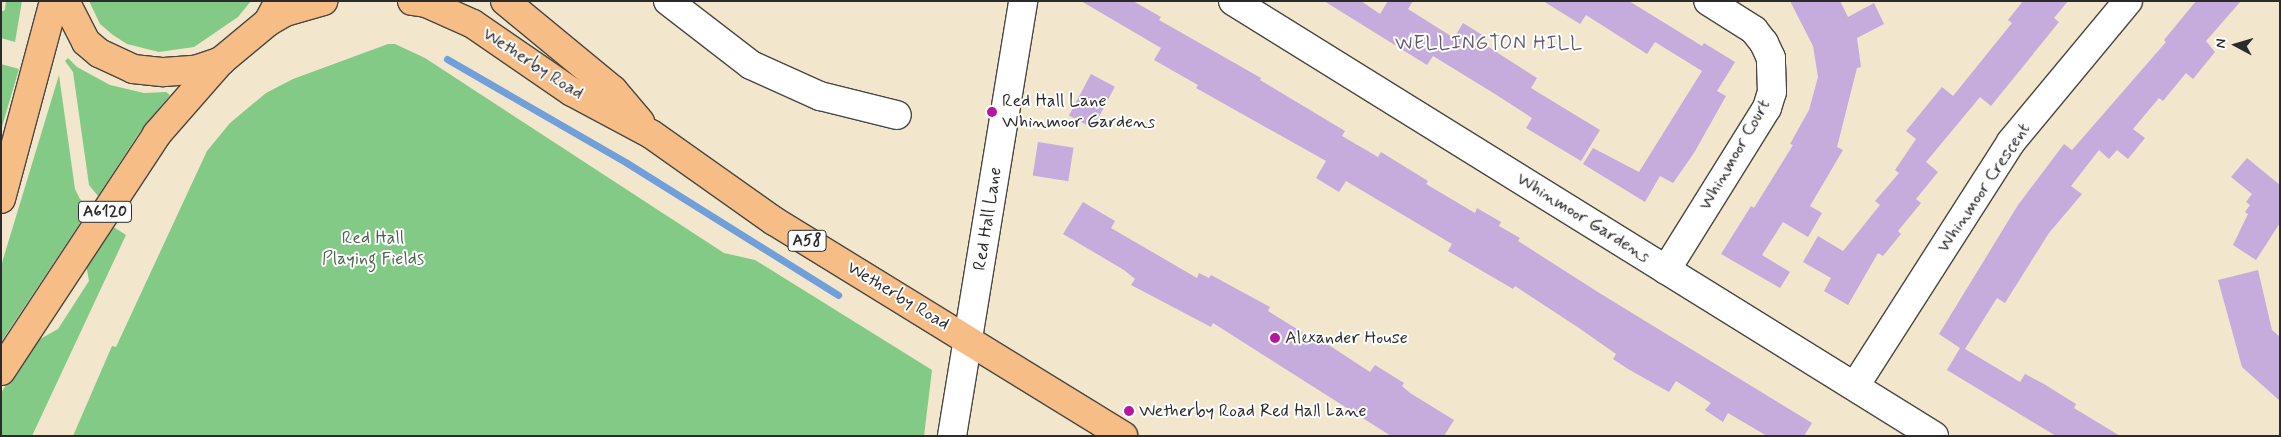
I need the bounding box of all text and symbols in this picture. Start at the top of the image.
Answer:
north arrow [2211,20,2261,70]
street label: Wetherby Road [479,23,587,105]
district label: WELLINGTON HILL [1395,33,1583,55]
text: N [2212,38,2231,49]
place label: Red Hall Lane Whinmoor Gardens [1002,91,1149,134]
street label: Whinmoor Court [1694,94,1776,216]
marker: Red Hall Lane Whinmoor Gardens [986,106,998,118]
street label: Whinmoor Crescent [1932,118,2036,258]
street label: Red Hall Lane [969,165,1007,273]
street label: Whinmoor Gardens [1515,170,1651,266]
road number: A6120 [78,198,132,226]
park label: Red Hall Playing Fields [322,228,424,270]
road number: A58 [787,228,827,255]
street label: Wetherby Road [843,257,953,335]
place label: Alexander House [1285,327,1407,349]
marker: Alexander House [1269,332,1281,344]
place label: Wetherby Road Red Hall Lane [1139,400,1365,422]
marker: Wetherby Road Red Hall Lane [1123,405,1135,417]

